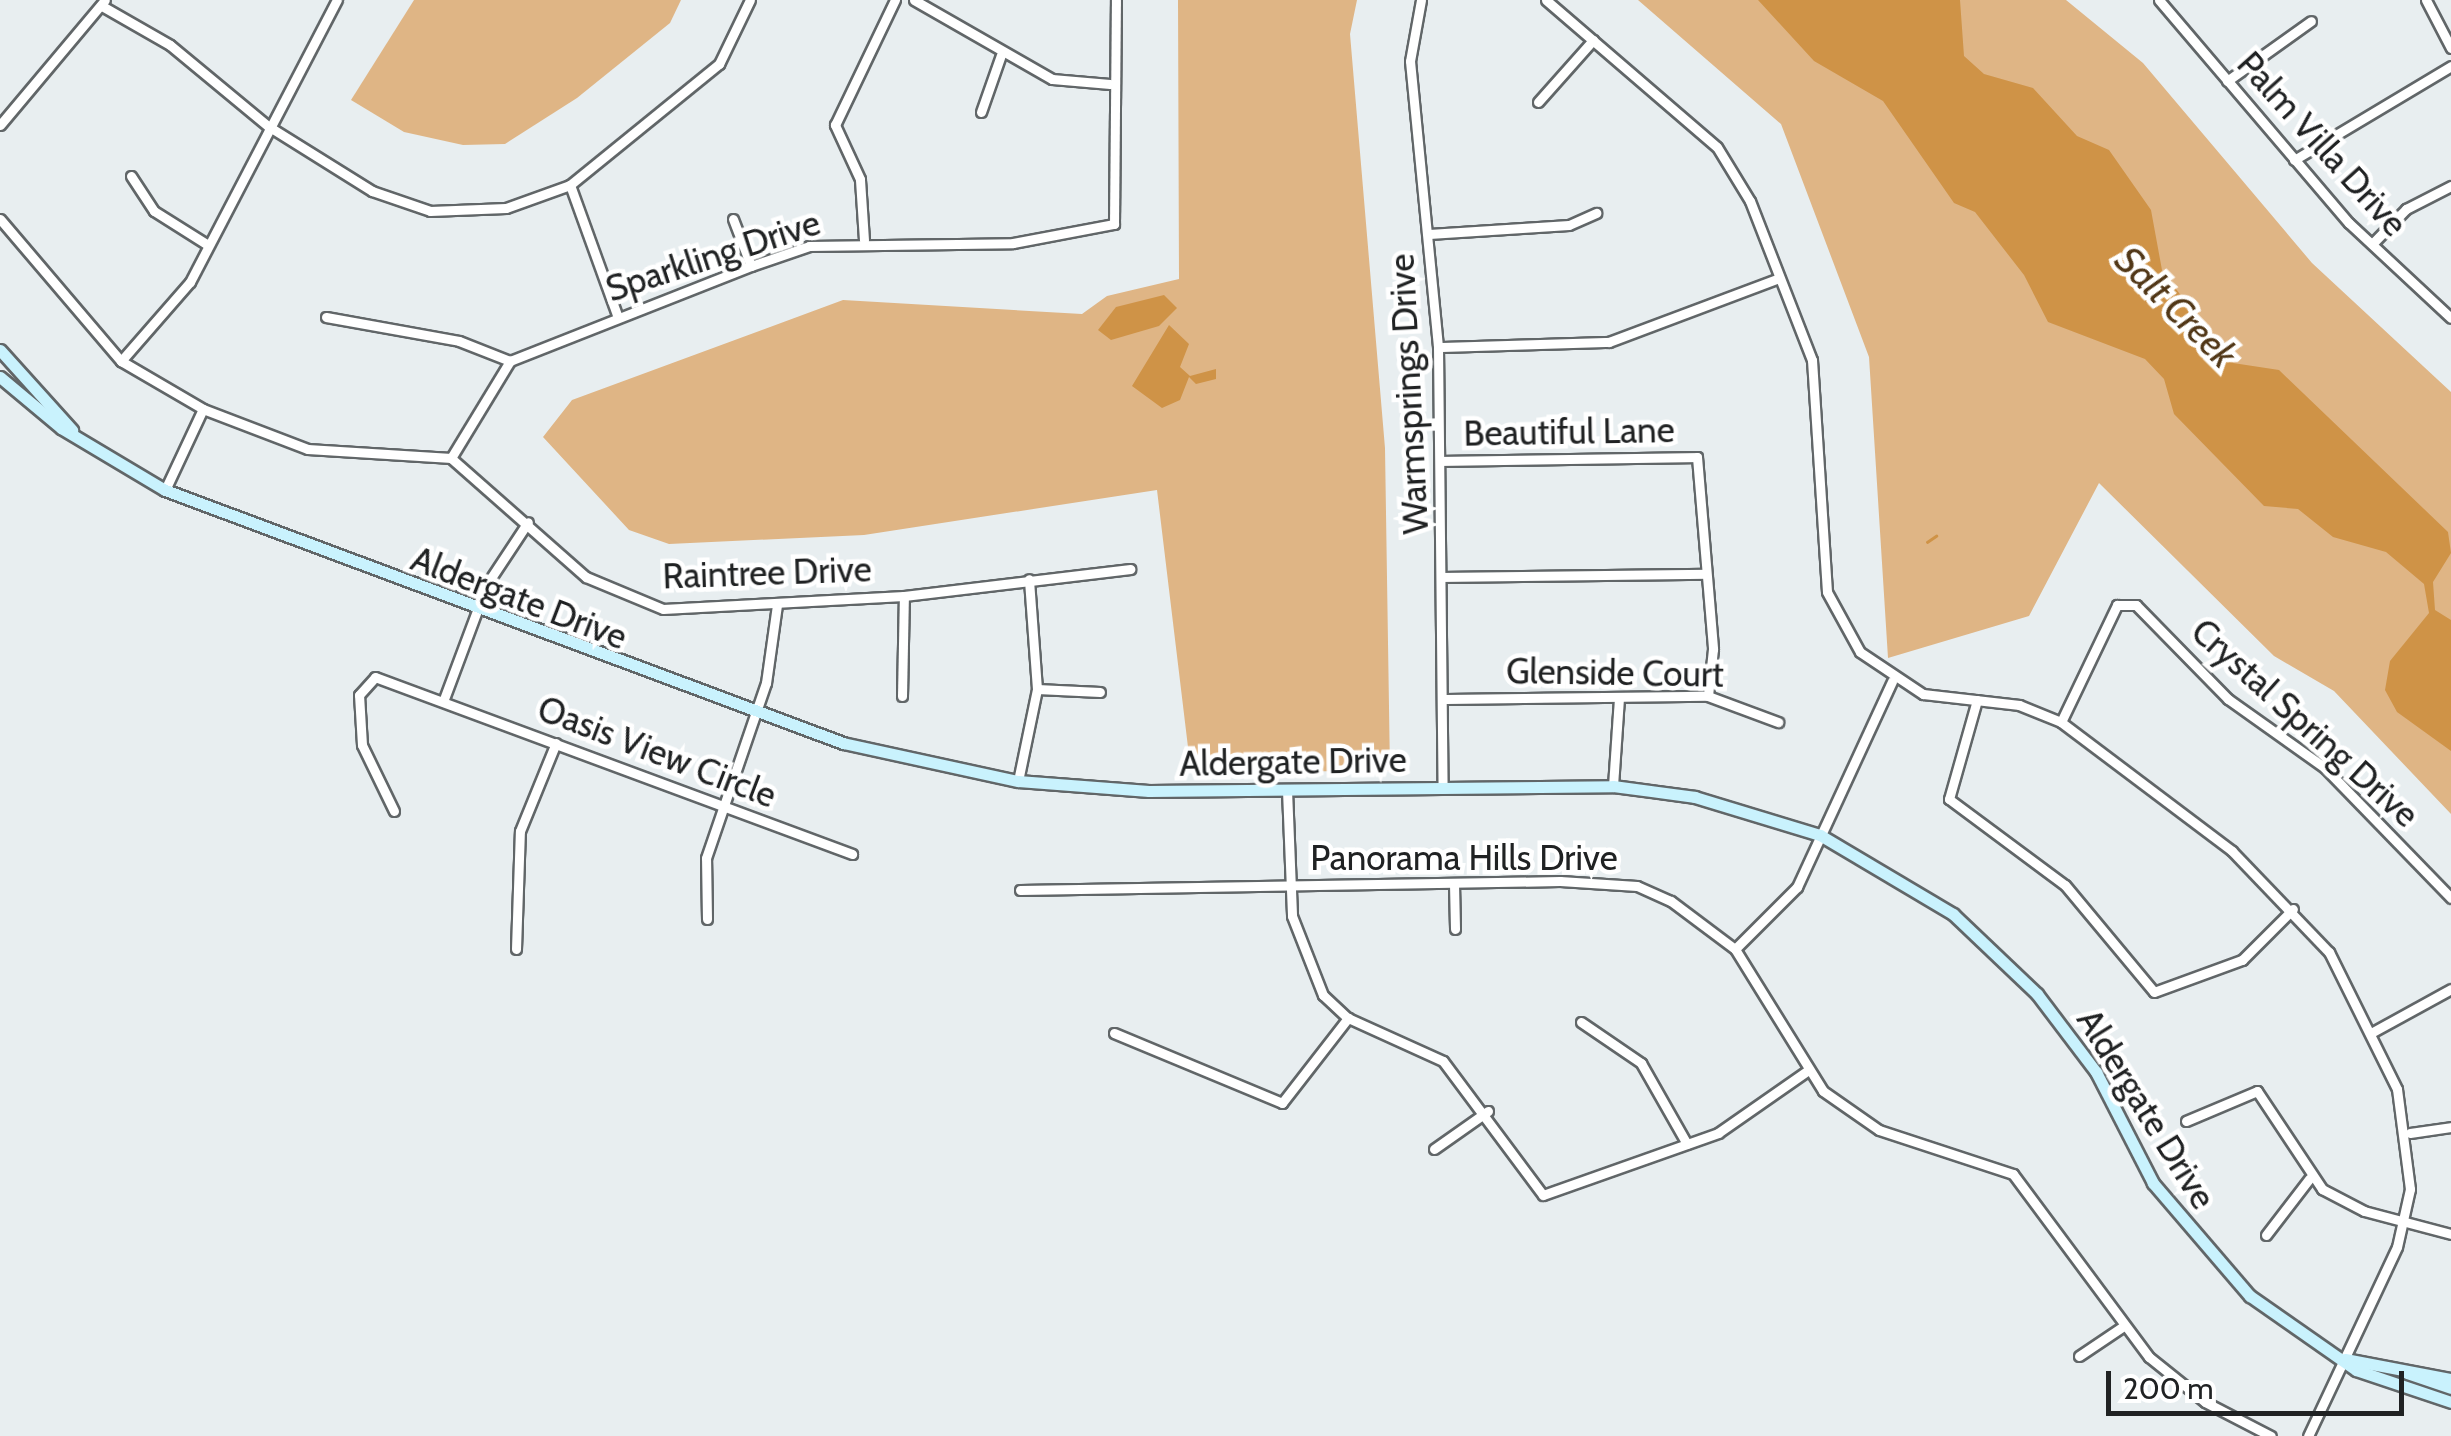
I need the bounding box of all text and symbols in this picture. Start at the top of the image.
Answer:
street label: Palm Villa Drive [2228,43,2416,245]
street label: Sparkling Drive [601,202,825,310]
water label: Salt Creek [2106,237,2246,377]
street label: Warmsprings Drive [1381,253,1437,535]
street label: Beautiful Lane [1463,409,1675,455]
street label: Aldergate Drive [405,538,633,658]
street label: Raintree Drive [662,548,872,598]
street label: Crystal Spring Drive [2183,610,2427,836]
street label: Glenside Court [1506,650,1724,696]
street label: Oasis View Circle [532,687,782,817]
street label: Aldergate Drive [1179,739,1407,785]
street label: Panorama Hills Drive [1310,837,1618,879]
street label: Aldergate Drive [2068,1001,2224,1217]
scale bar [2111,1351,2408,1413]
text: 200 m [2123,1370,2214,1407]

